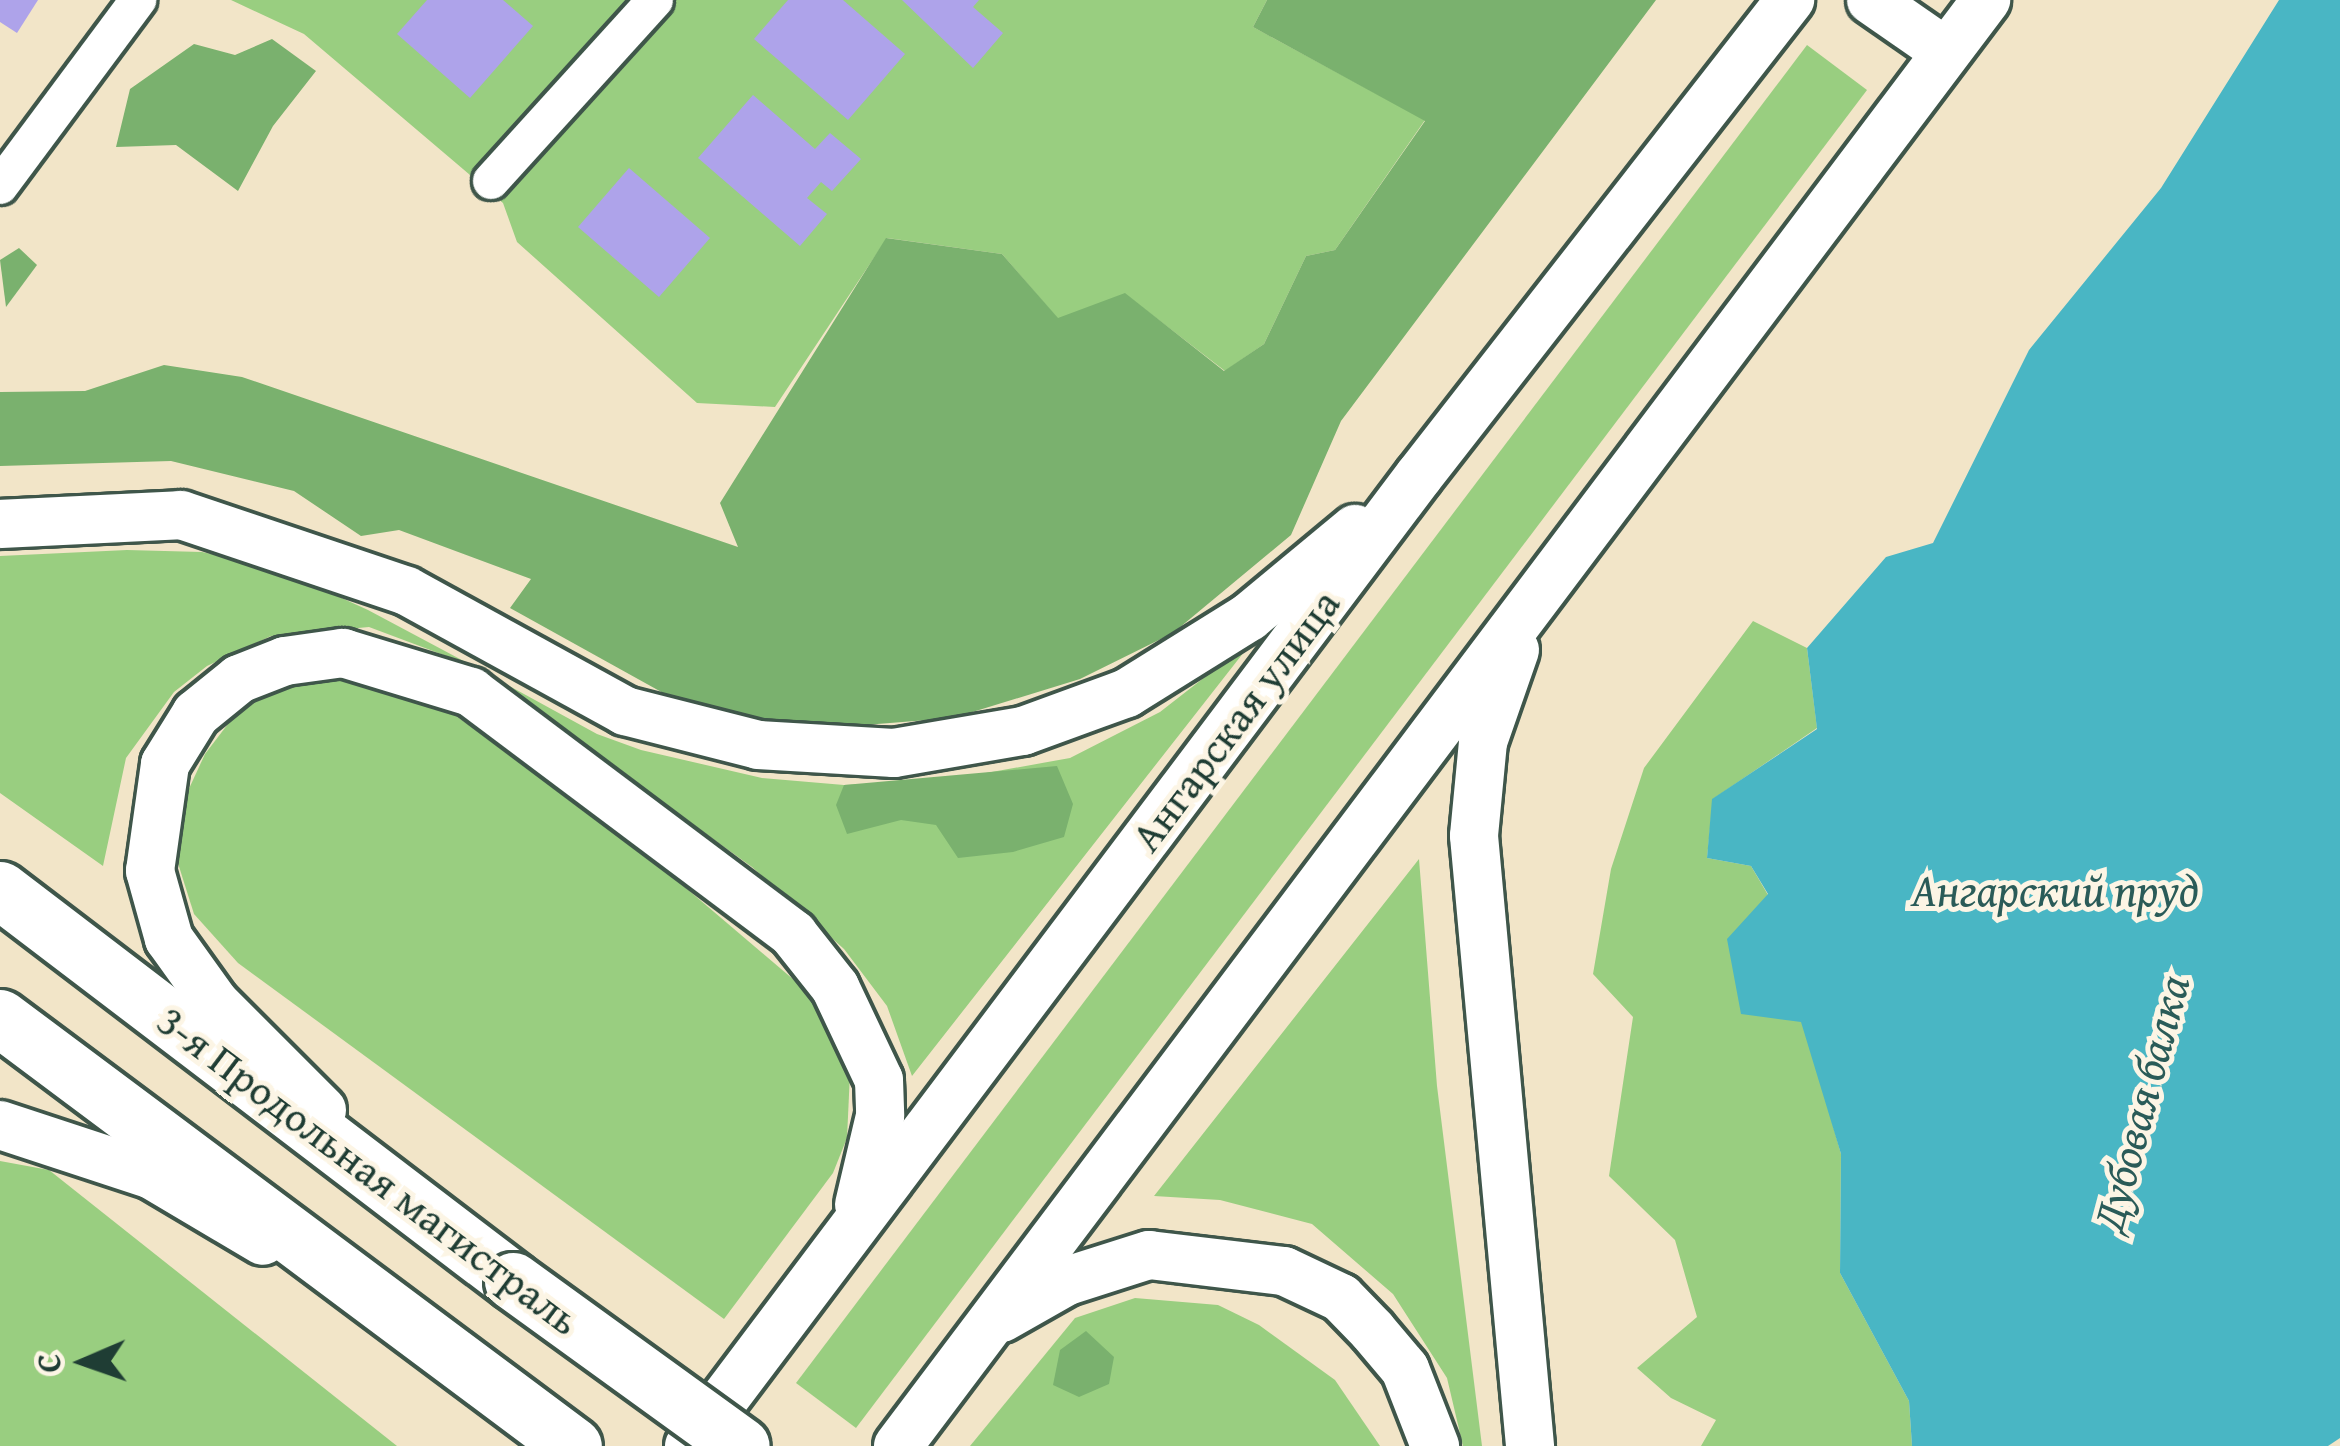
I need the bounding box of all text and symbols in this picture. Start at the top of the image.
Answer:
street label: Ангарская улица [1120,579,1350,861]
water label: Ангарский пруд [1911,863,2199,917]
water label: Дубовая балка [2080,969,2200,1237]
street label: 3-я Продольная магистраль [148,995,590,1345]
north arrow [24,1302,144,1422]
text: С [24,1353,72,1373]

